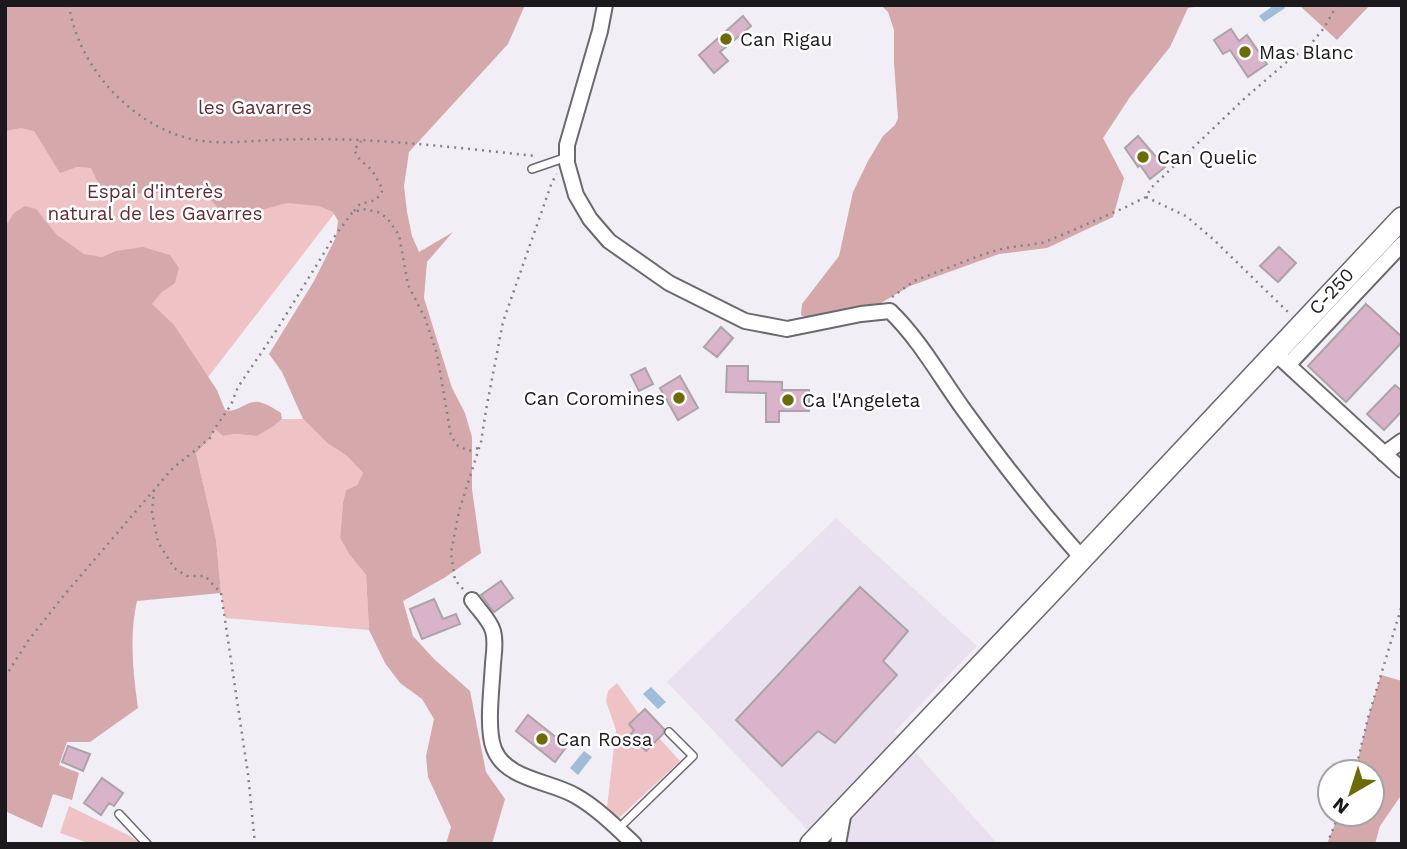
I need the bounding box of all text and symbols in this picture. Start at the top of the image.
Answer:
place label: Can Rigau [740,28,832,51]
marker: Can Rigau [718,31,734,47]
place label: Mas Blanc [1259,41,1354,64]
marker: Mas Blanc [1237,44,1253,60]
park label: les Gavarres [198,96,312,119]
place label: Can Quelic [1157,146,1257,169]
marker: Can Quelic [1135,149,1151,165]
park label: Espai d'interès natural de les Gavarres [47,180,263,225]
street label: C-250 [1304,263,1359,320]
place label: Can Coromines [524,387,665,410]
place label: Ca l'Angeleta [802,389,921,412]
marker: Can Coromines [671,390,687,406]
marker: Ca l'Angeleta [780,392,796,408]
place label: Can Rossa [556,728,653,751]
marker: Can Rossa [534,731,550,747]
north arrow [1316,758,1386,828]
text: N [1328,792,1353,819]

